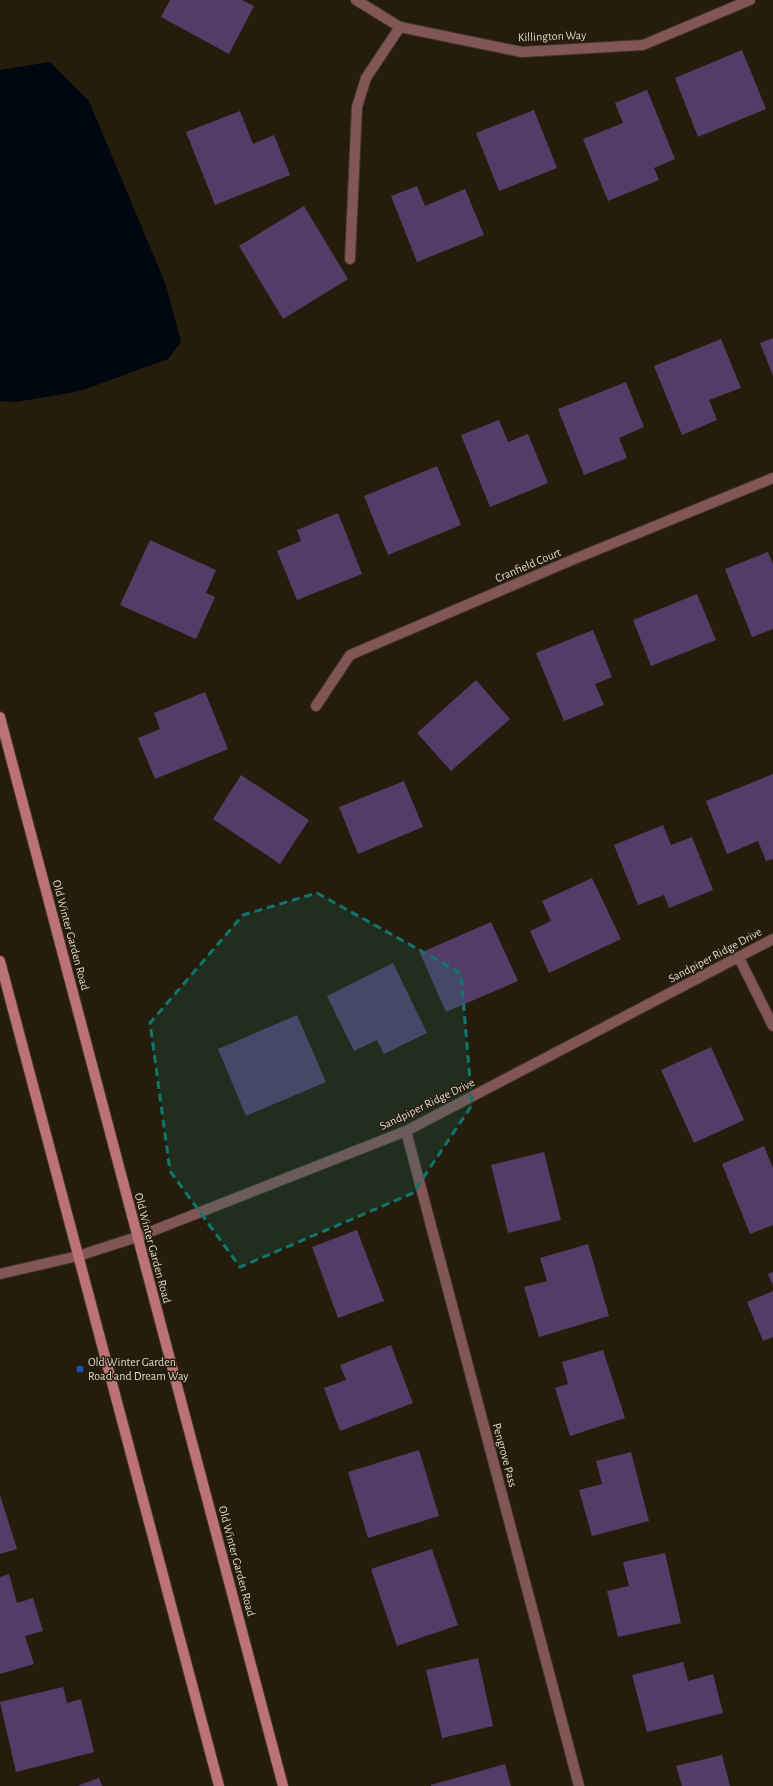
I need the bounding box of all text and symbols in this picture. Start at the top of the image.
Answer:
street label: Killington Way [518,29,586,44]
street label: Cranfield Court [493,546,563,584]
street label: Old Winter Garden Road [50,878,92,992]
street label: Sandpiper Ridge Drive [666,925,764,985]
street label: Sandpiper Ridge Drive [378,1076,476,1132]
street label: Old Winter Garden Road [132,1191,174,1305]
place label: Old Winter Garden Road and Dream Way [88,1356,188,1383]
marker: Old Winter Garden Road and Dream Way [75,1364,85,1374]
street label: Pengrove Pass [491,1422,519,1488]
street label: Old Winter Garden Road [216,1504,258,1618]

